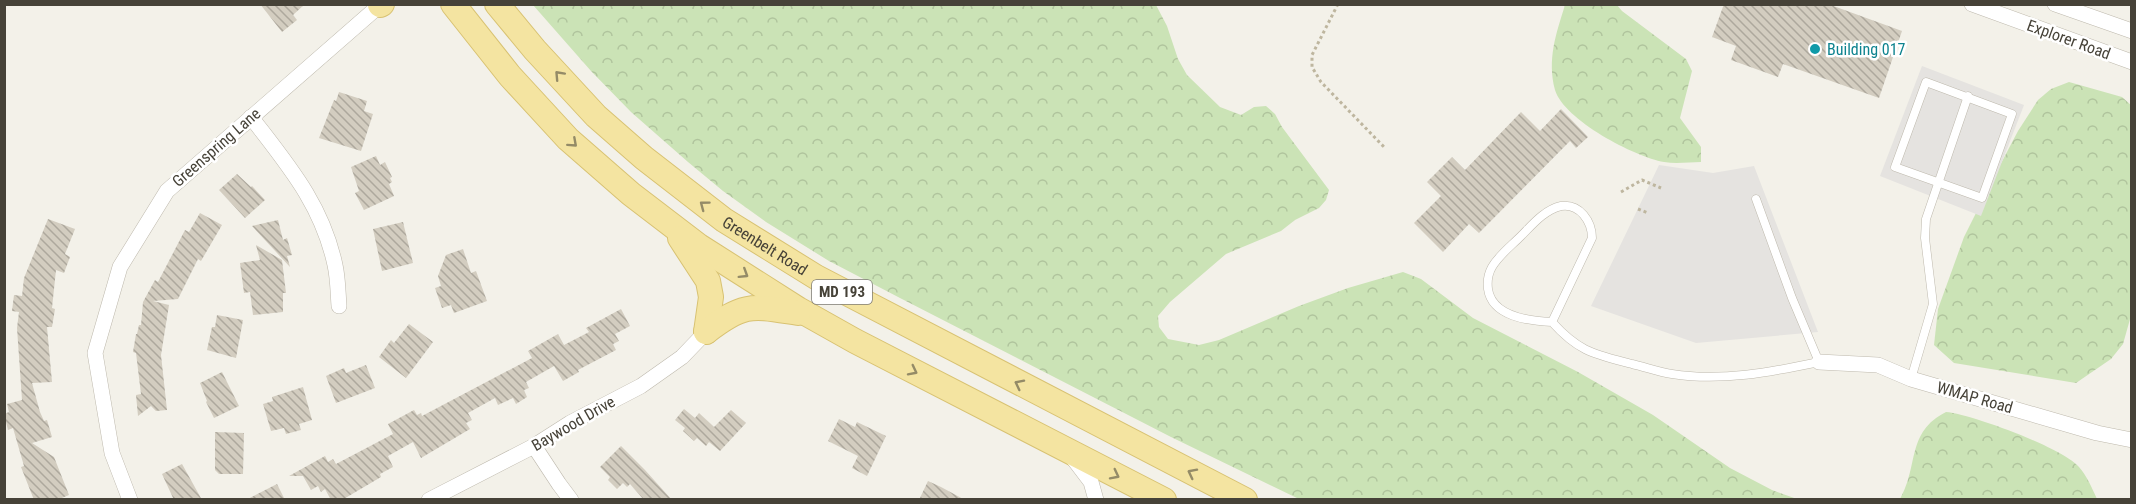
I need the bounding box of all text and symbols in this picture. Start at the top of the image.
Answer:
street label: Explorer Road [2024,16,2113,63]
place label: Building 017 [1827,40,1906,59]
marker: Building 017 [1808,42,1822,56]
one-way arrow [555,72,566,83]
street label: Greenspring Lane [168,104,264,191]
one-way arrow [566,136,577,147]
one-way arrow [699,201,710,212]
street label: Greenbelt Road [719,212,811,279]
one-way arrow [738,267,748,279]
road number: MD 193 [812,280,872,304]
one-way arrow [907,364,918,375]
street label: WMAP Road [1935,378,2015,417]
one-way arrow [1015,379,1026,391]
street label: Baywood Drive [528,392,618,455]
one-way arrow [1109,468,1119,479]
one-way arrow [1188,469,1199,480]

